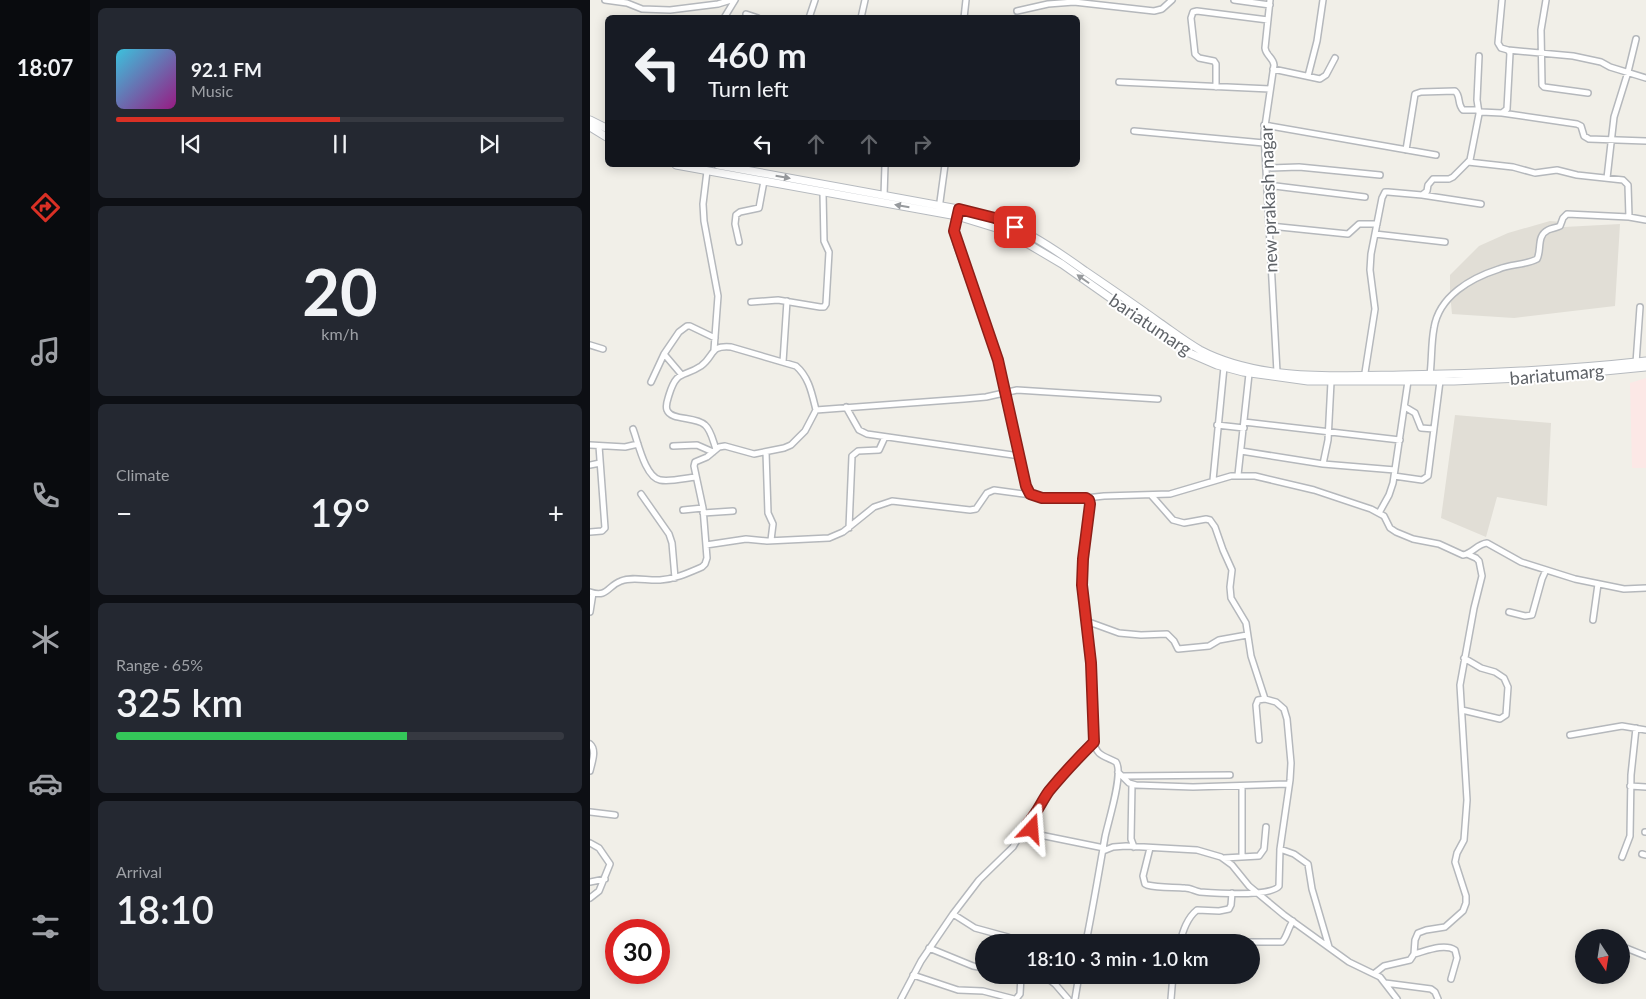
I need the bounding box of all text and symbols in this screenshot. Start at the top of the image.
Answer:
text: 460 m [708,33,807,75]
icon: left [625,35,690,100]
text: 18:07 [17,54,73,81]
text: 92.1 FM [191,58,262,81]
text: Turn left [708,75,789,102]
text: Music [191,81,233,100]
street label: new prakash nagar [1254,124,1282,273]
icon: previous [177,130,205,158]
icon: pause [326,130,354,158]
icon: next [475,130,503,158]
icon: left [749,130,777,158]
icon: ahead [802,130,830,158]
icon: ahead [855,130,883,158]
icon: right [908,130,936,158]
one-way arrow [775,173,791,181]
icon: directions [28,190,63,225]
one-way arrow [894,202,910,210]
pin [994,206,1036,248]
icon: arrive [1001,213,1029,241]
text: 20 [302,252,378,330]
one-way arrow [1076,274,1090,284]
street label: bariatumarg [1105,289,1196,360]
text: km/h [321,324,359,343]
icon: music [28,334,63,369]
street label: bariatumarg [1509,359,1605,389]
text: Climate [116,465,169,484]
icon: phone [28,478,63,513]
text: 19° [310,489,370,535]
text: − [116,496,132,530]
text: + [548,496,564,530]
icon: climate [28,622,63,657]
text: Range · 65% [116,655,203,674]
text: 325 km [116,679,243,725]
icon: car [28,766,63,801]
position arrow [1005,802,1057,854]
text: Arrival [116,862,162,881]
text: 18:10 [116,886,214,932]
icon: filters [28,909,63,944]
speed limit sign: 30 [605,919,670,984]
north arrow [1575,929,1630,984]
map controls [1575,929,1630,984]
text: 18:10 · 3 min · 1.0 km [1027,947,1208,970]

